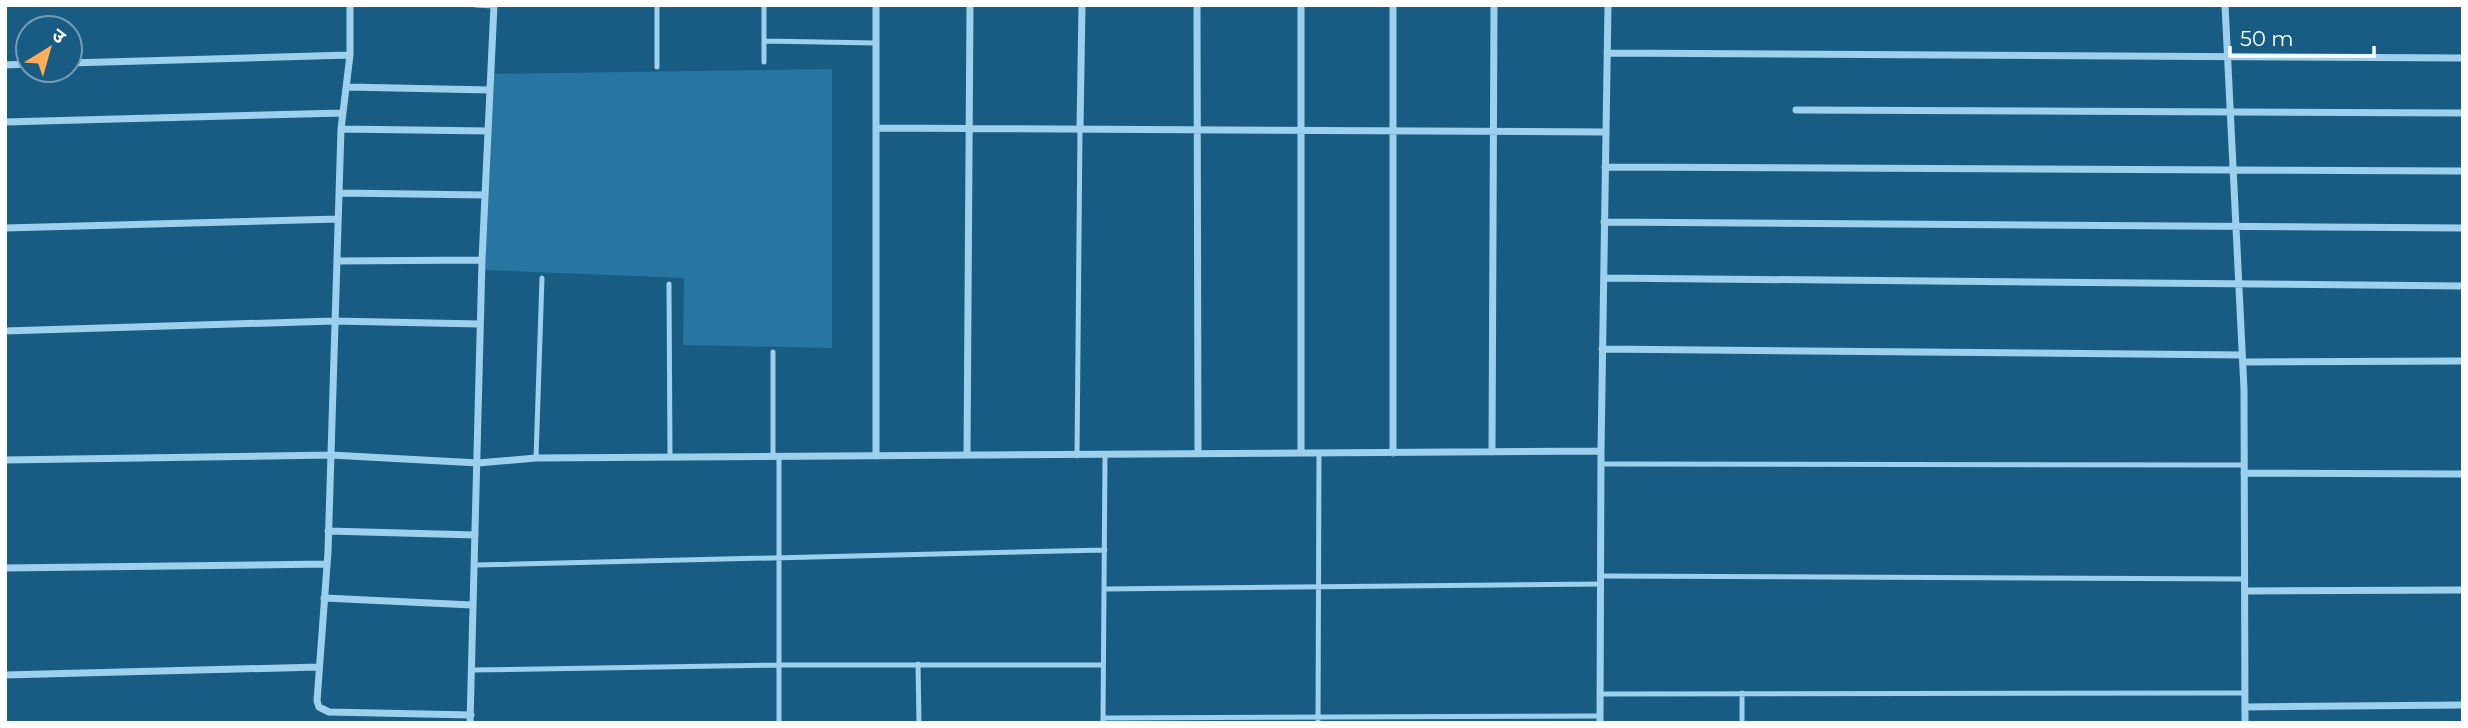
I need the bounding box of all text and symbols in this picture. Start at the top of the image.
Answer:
north arrow [14,14,84,84]
scale bar [2230,14,2374,58]
text: उ [48,23,71,49]
text: 50 m [2240,26,2294,51]

